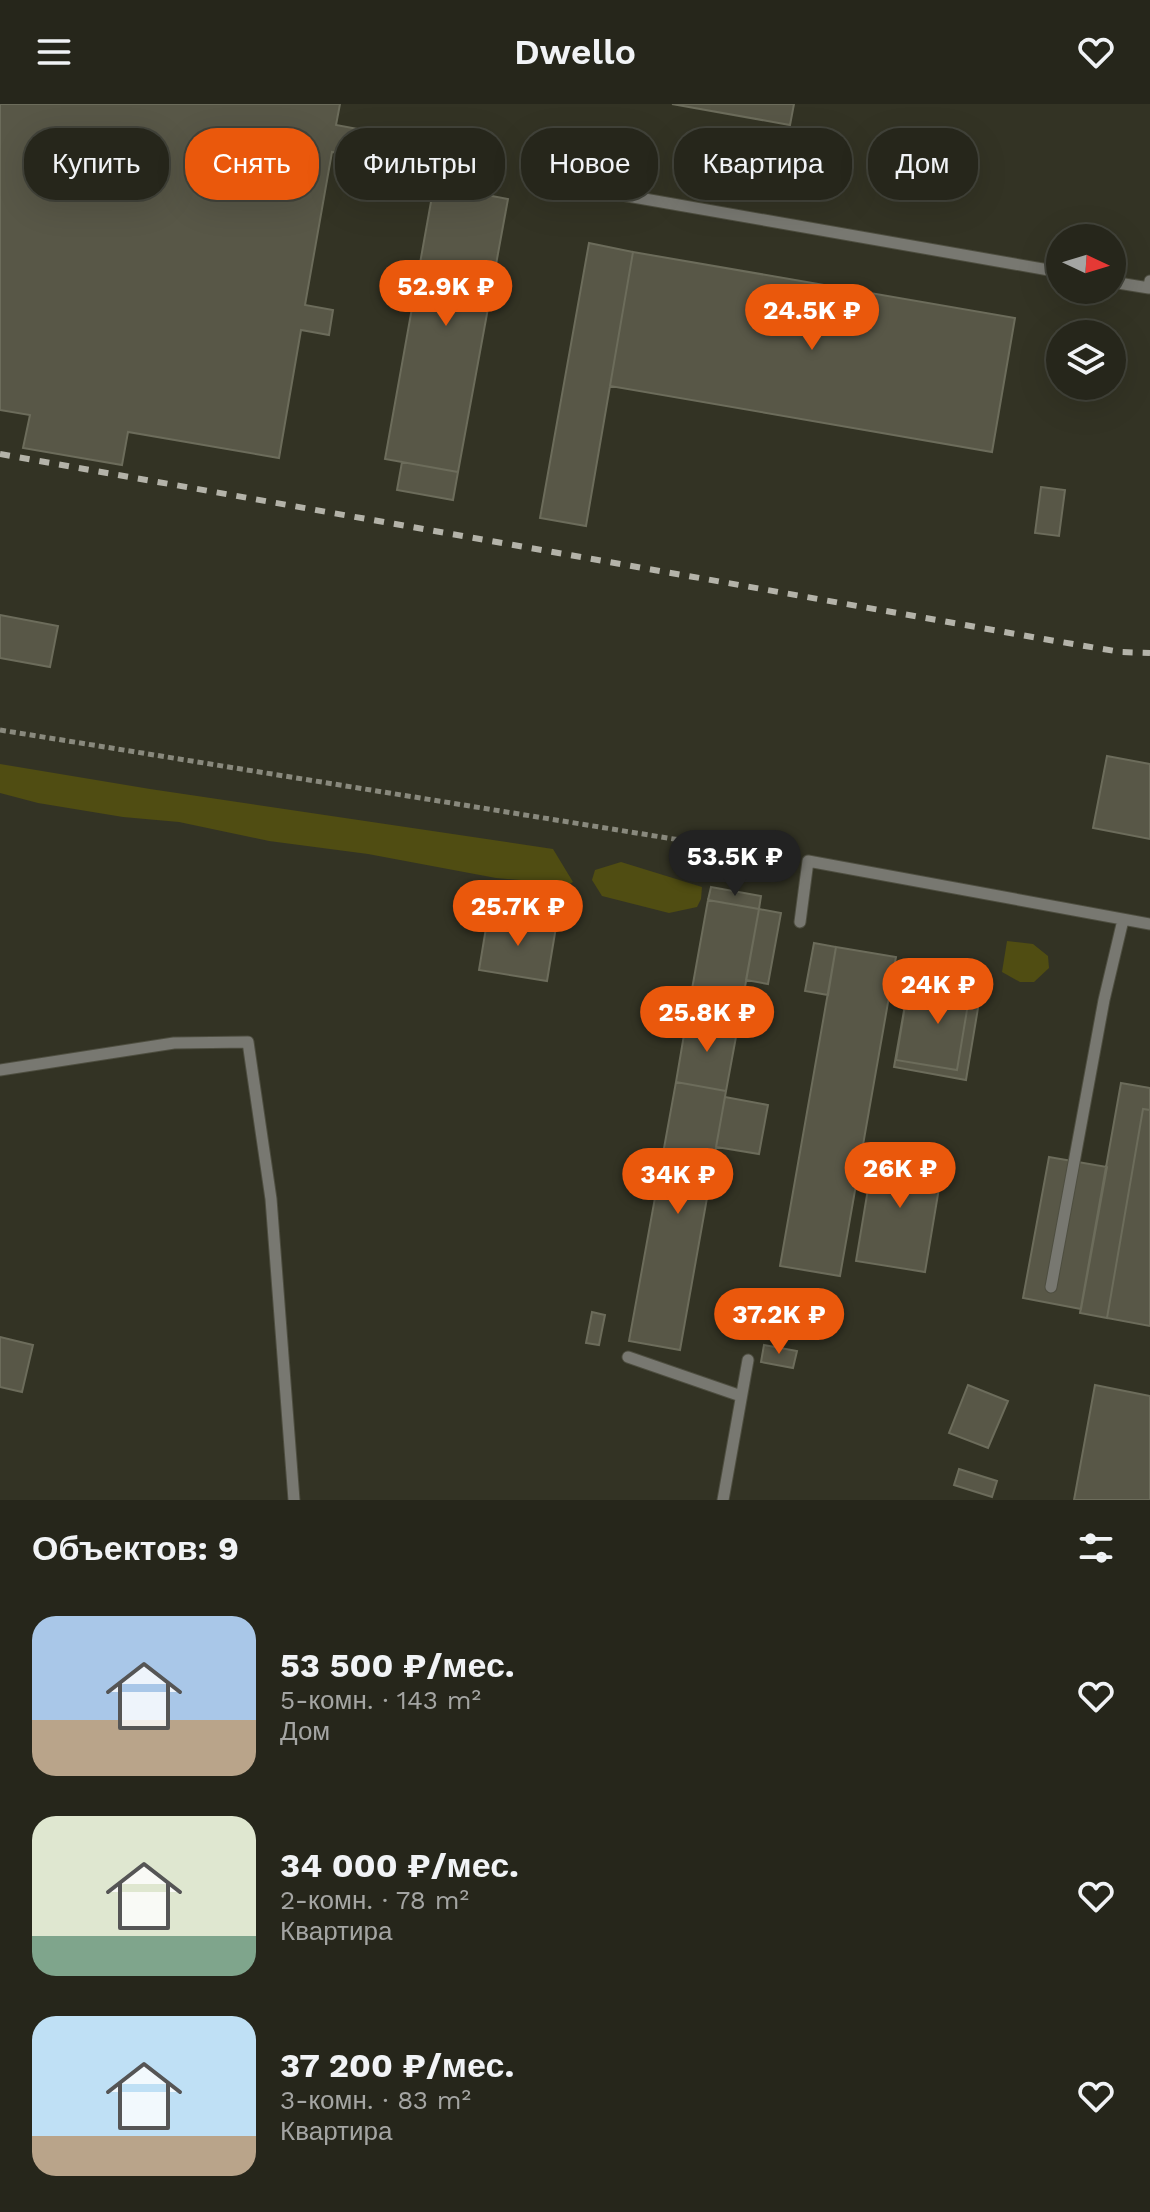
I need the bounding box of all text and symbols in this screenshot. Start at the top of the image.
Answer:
icon: menu [32,30,76,74]
icon: heart [1074,30,1118,74]
text: Dwello [514,31,636,73]
chip: Купить [24,128,169,200]
chip: Снять [185,128,319,200]
chip: Фильтры [335,128,505,200]
chip: Новое [521,128,658,200]
chip: Квартира [674,128,852,200]
chip: Дом [868,128,978,200]
north arrow [1046,224,1126,304]
map controls [1046,224,1126,400]
pin: 52.9K ₽ [372,260,520,328]
text: 52.9K ₽ [397,271,495,301]
pin: 24.5K ₽ [738,284,886,352]
text: 24.5K ₽ [763,295,861,325]
button: layers [1046,320,1126,400]
pin: 53.5K ₽ [661,830,809,898]
text: 53.5K ₽ [687,841,783,871]
pin: 25.7K ₽ [444,880,592,948]
text: 25.7K ₽ [471,891,565,921]
pin: 24K ₽ [882,958,994,1026]
text: 24K ₽ [900,969,976,999]
pin: 25.8K ₽ [633,986,781,1054]
text: 25.8K ₽ [658,997,756,1027]
pin: 26K ₽ [844,1142,956,1210]
pin: 34K ₽ [622,1148,734,1216]
text: 26K ₽ [863,1153,937,1183]
text: 34K ₽ [640,1159,716,1189]
pin: 37.2K ₽ [705,1288,853,1356]
text: 37.2K ₽ [732,1299,826,1329]
icon: filters [1074,1526,1118,1570]
text: Объектов: 9 [32,1528,239,1568]
text: 53 500 ₽/мес. [280,1645,515,1685]
icon: home [96,1648,192,1744]
icon: heart [1074,1674,1118,1718]
text: 5-комн. · 143 m² [280,1685,481,1715]
text: Дом [280,1716,330,1746]
text: 34 000 ₽/мес. [280,1845,519,1885]
icon: home [96,1848,192,1944]
icon: heart [1074,1874,1118,1918]
text: 2-комн. · 78 m² [280,1885,469,1915]
text: Квартира [280,1916,392,1946]
text: 37 200 ₽/мес. [280,2045,514,2085]
icon: home [96,2048,192,2144]
icon: heart [1074,2074,1118,2118]
text: 3-комн. · 83 m² [280,2085,471,2115]
text: Квартира [280,2116,392,2146]

